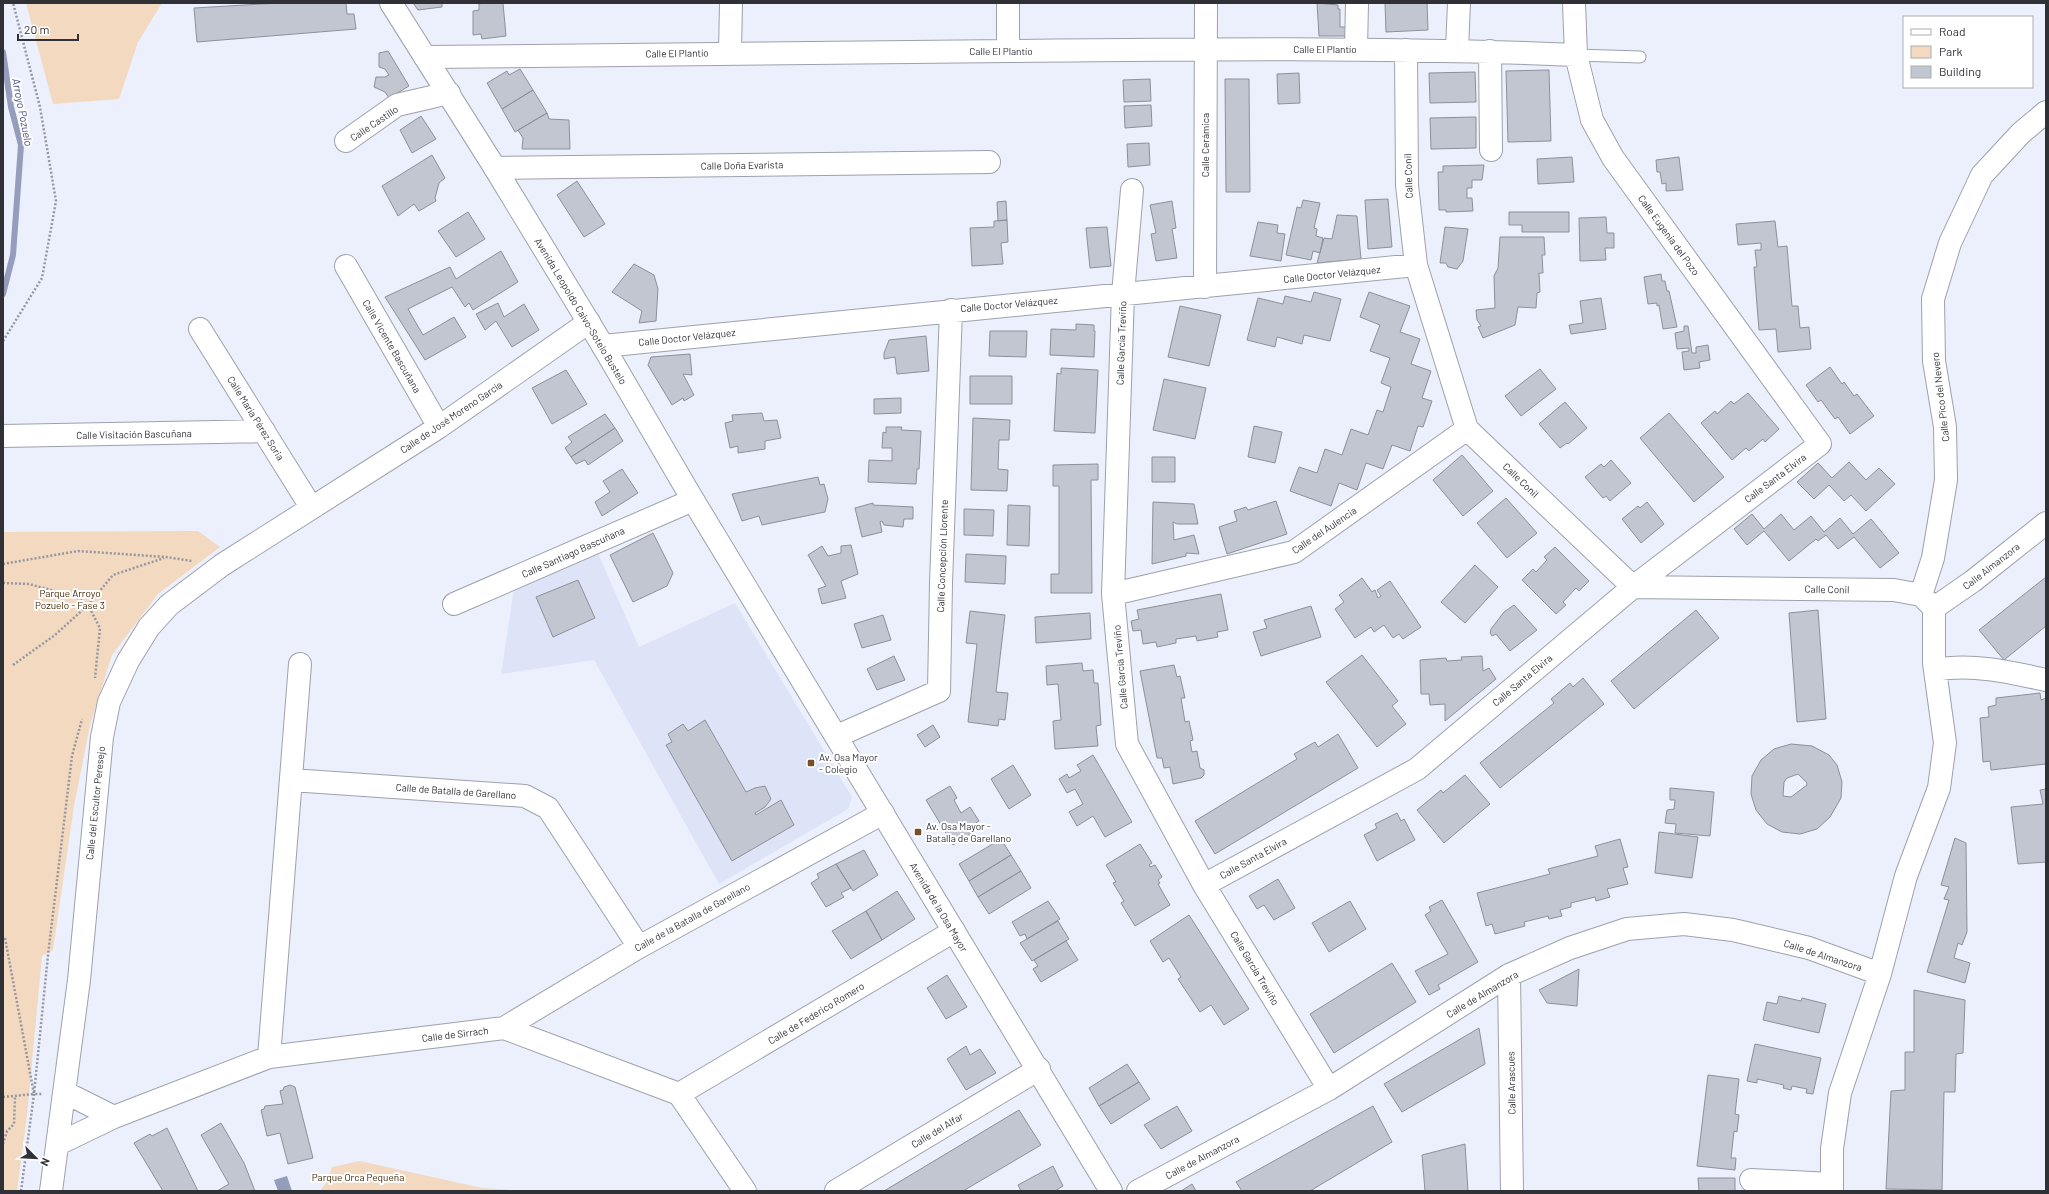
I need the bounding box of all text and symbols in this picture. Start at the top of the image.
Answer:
scale bar [18,16,78,42]
legend [1903,16,2033,88]
text: 20 m [24,22,50,36]
text: Road [1939,24,1966,38]
street label: Calle El Plantío [1293,43,1357,55]
text: Park [1939,44,1963,58]
street label: Calle El Plantío [969,45,1033,57]
street label: Calle El Plantío [645,46,709,60]
text: Building [1939,64,1981,78]
water label: Arroyo Pozuelo [10,77,36,147]
street label: Calle Castillo [348,103,400,143]
street label: Calle Cerámica [1199,113,1211,177]
street label: Calle Conil [1401,153,1415,199]
street label: Calle Doña Evarista [701,158,783,172]
street label: Calle Eugenia del Pozo [1636,192,1702,278]
street label: Avenida Leopoldo Calvo-Sotelo Bustelo [532,236,630,386]
street label: Calle Doctor Velázquez [1283,263,1382,285]
street label: Calle Doctor Velázquez [960,294,1059,314]
street label: Calle Vicente Bascuñana [360,297,424,395]
street label: Calle García Treviño [1114,301,1128,385]
street label: Calle Doctor Velázquez [638,326,737,348]
street label: Calle Pico del Nevero [1929,352,1951,442]
street label: Calle María Pérez Soria [225,374,287,462]
street label: Calle de José Moreno García [398,378,504,456]
street label: Calle Visitación Bascuñana [76,427,192,441]
street label: Calle Santa Elvira [1742,451,1808,505]
street label: Calle Conil [1501,460,1541,500]
street label: Calle Concepción Llorente [934,499,950,613]
street label: Calle del Aulencia [1289,504,1359,556]
street label: Calle Santiago Bascuñana [520,524,626,580]
street label: Calle Almanzora [1960,540,2022,592]
street label: Calle Conil [1805,583,1849,595]
park label: Parque Arroyo Pozuelo - Fase 3 [35,587,105,611]
street label: Calle García Treviño [1110,624,1130,710]
street label: Calle Santa Elvira [1490,651,1554,709]
street label: Calle del Escultor Peresejo [83,745,107,861]
place label: Av. Osa Mayor - Colegio [819,751,878,775]
marker: Av. Osa Mayor - Colegio [806,758,816,768]
street label: Calle de Batalla de Garellano [395,781,517,801]
place label: Av. Osa Mayor - Batalla de Garellano [926,820,1011,844]
marker: Av. Osa Mayor - Batalla de Garellano [913,827,923,837]
street label: Calle Santa Elvira [1218,835,1288,881]
street label: Avenida de la Osa Mayor [908,860,971,954]
street label: Calle de la Batalla de Garellano [632,880,752,954]
street label: Calle García Treviño [1228,929,1282,1007]
street label: Calle de Almanzora [1782,937,1864,973]
street label: Calle de Almanzora [1444,968,1520,1020]
street label: Calle de Federico Romero [766,979,866,1047]
street label: Calle de Sirrach [421,1024,489,1044]
street label: Calle Arascues [1504,1051,1518,1115]
street label: Calle del Alfar [909,1110,966,1150]
street label: Calle de Almanzora [1163,1133,1241,1181]
north arrow [16,1138,56,1178]
text: N [38,1156,53,1168]
park label: Parque Orca Pequeña [312,1171,404,1183]

